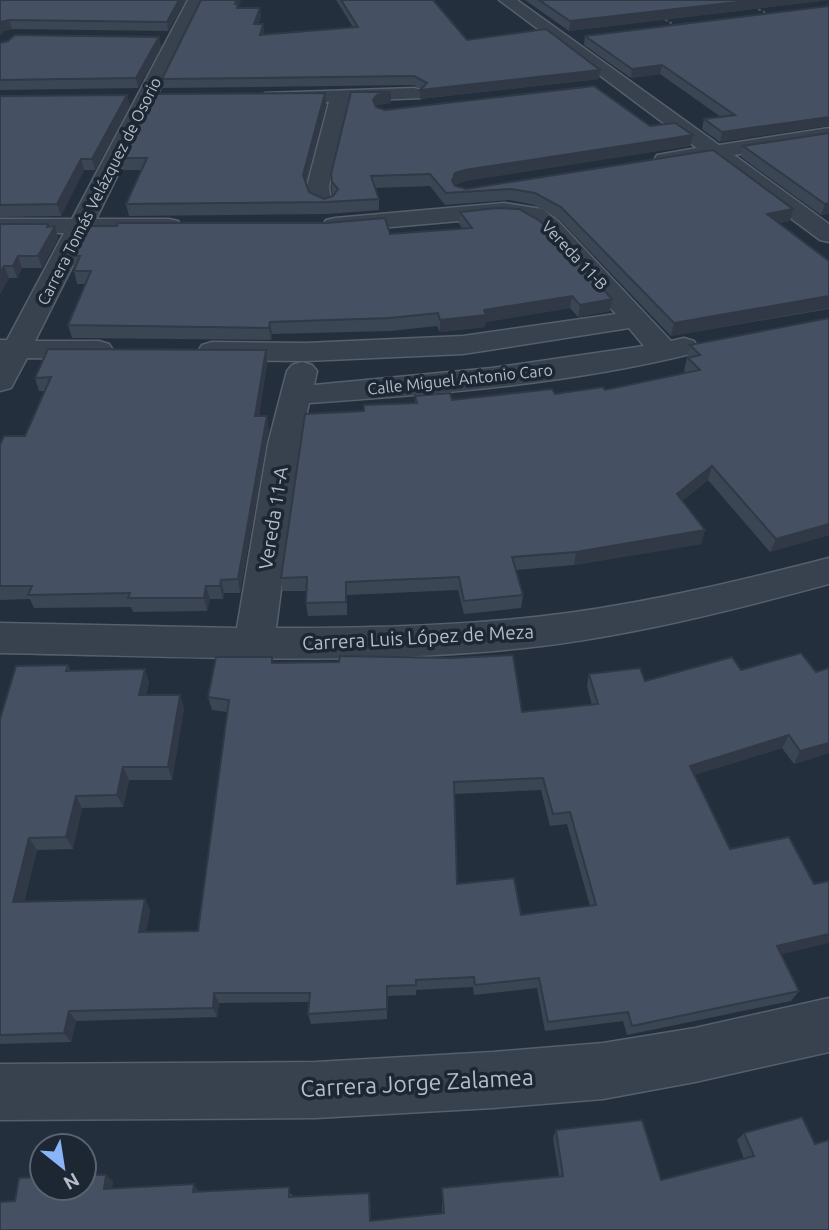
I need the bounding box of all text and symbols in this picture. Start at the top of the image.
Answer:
street label: Carrera Tomás Velázquez de Osorio [33,74,165,308]
street label: Vereda 11-B [539,217,611,293]
street label: Calle Miguel Antonio Caro [366,360,554,398]
street label: Vereda 11-A [254,464,292,571]
street label: Carrera Luis López de Meza [301,620,535,654]
street label: Carrera Jorge Zalamea [300,1064,534,1101]
north arrow [28,1132,98,1202]
text: N [60,1169,83,1195]

